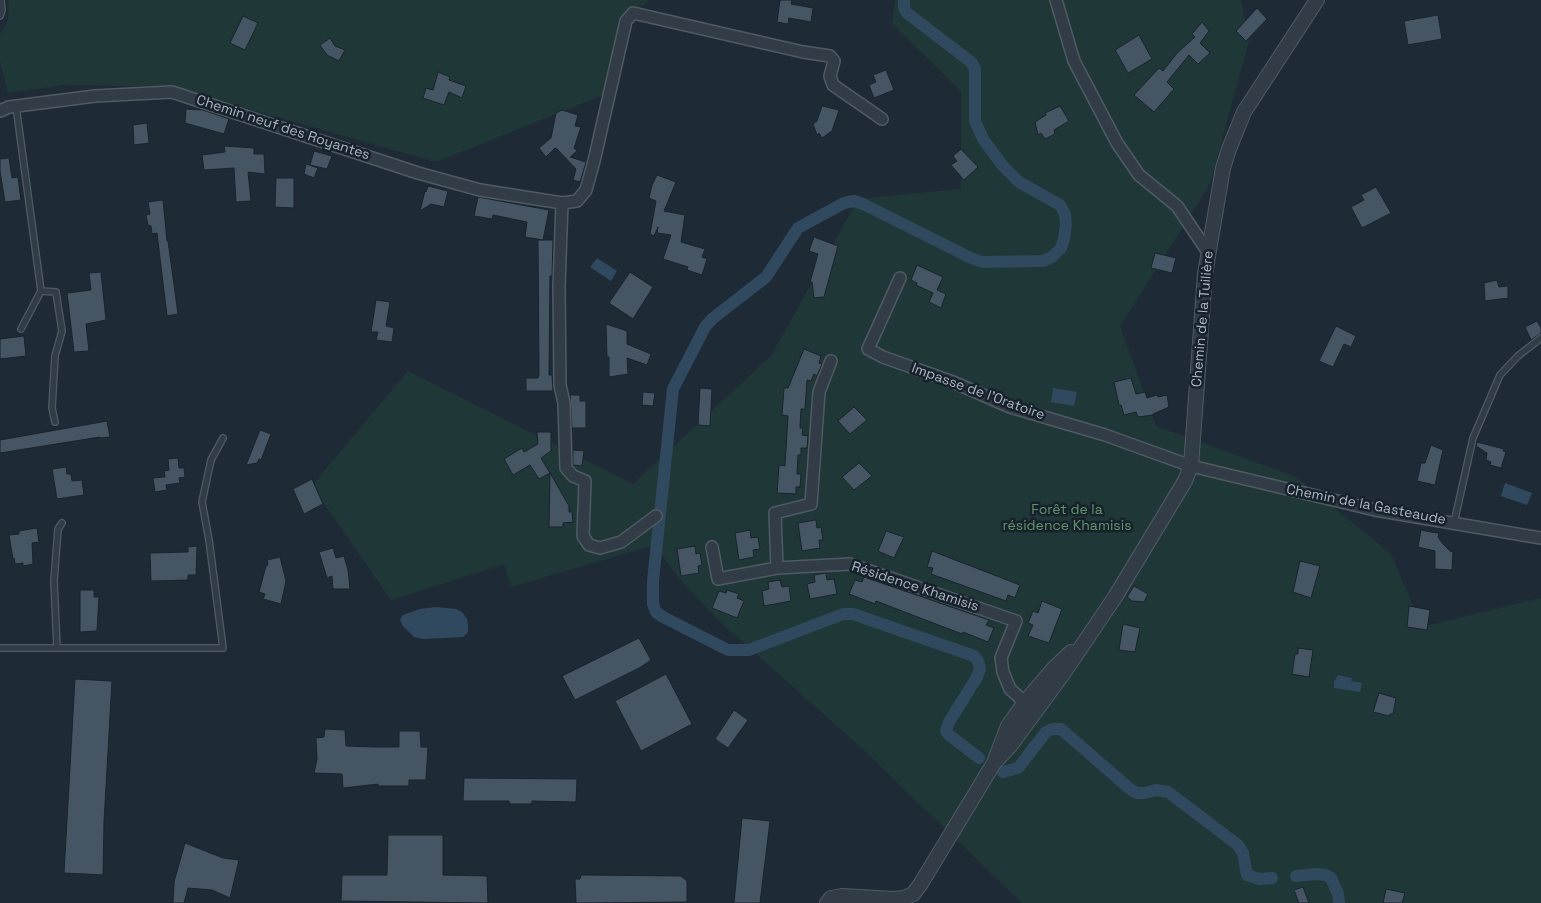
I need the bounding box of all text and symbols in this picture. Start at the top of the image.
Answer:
street label: Chemin neuf des Royantes [194,92,372,164]
street label: Chemin de la Tuilière [1189,250,1217,388]
street label: Impasse de l'Oratoire [909,360,1047,424]
street label: Chemin de la Gasteaude [1285,481,1447,529]
park label: Forêt de la résidence Khamisis [1002,502,1132,534]
street label: Résidence Khamisis [849,558,981,616]

